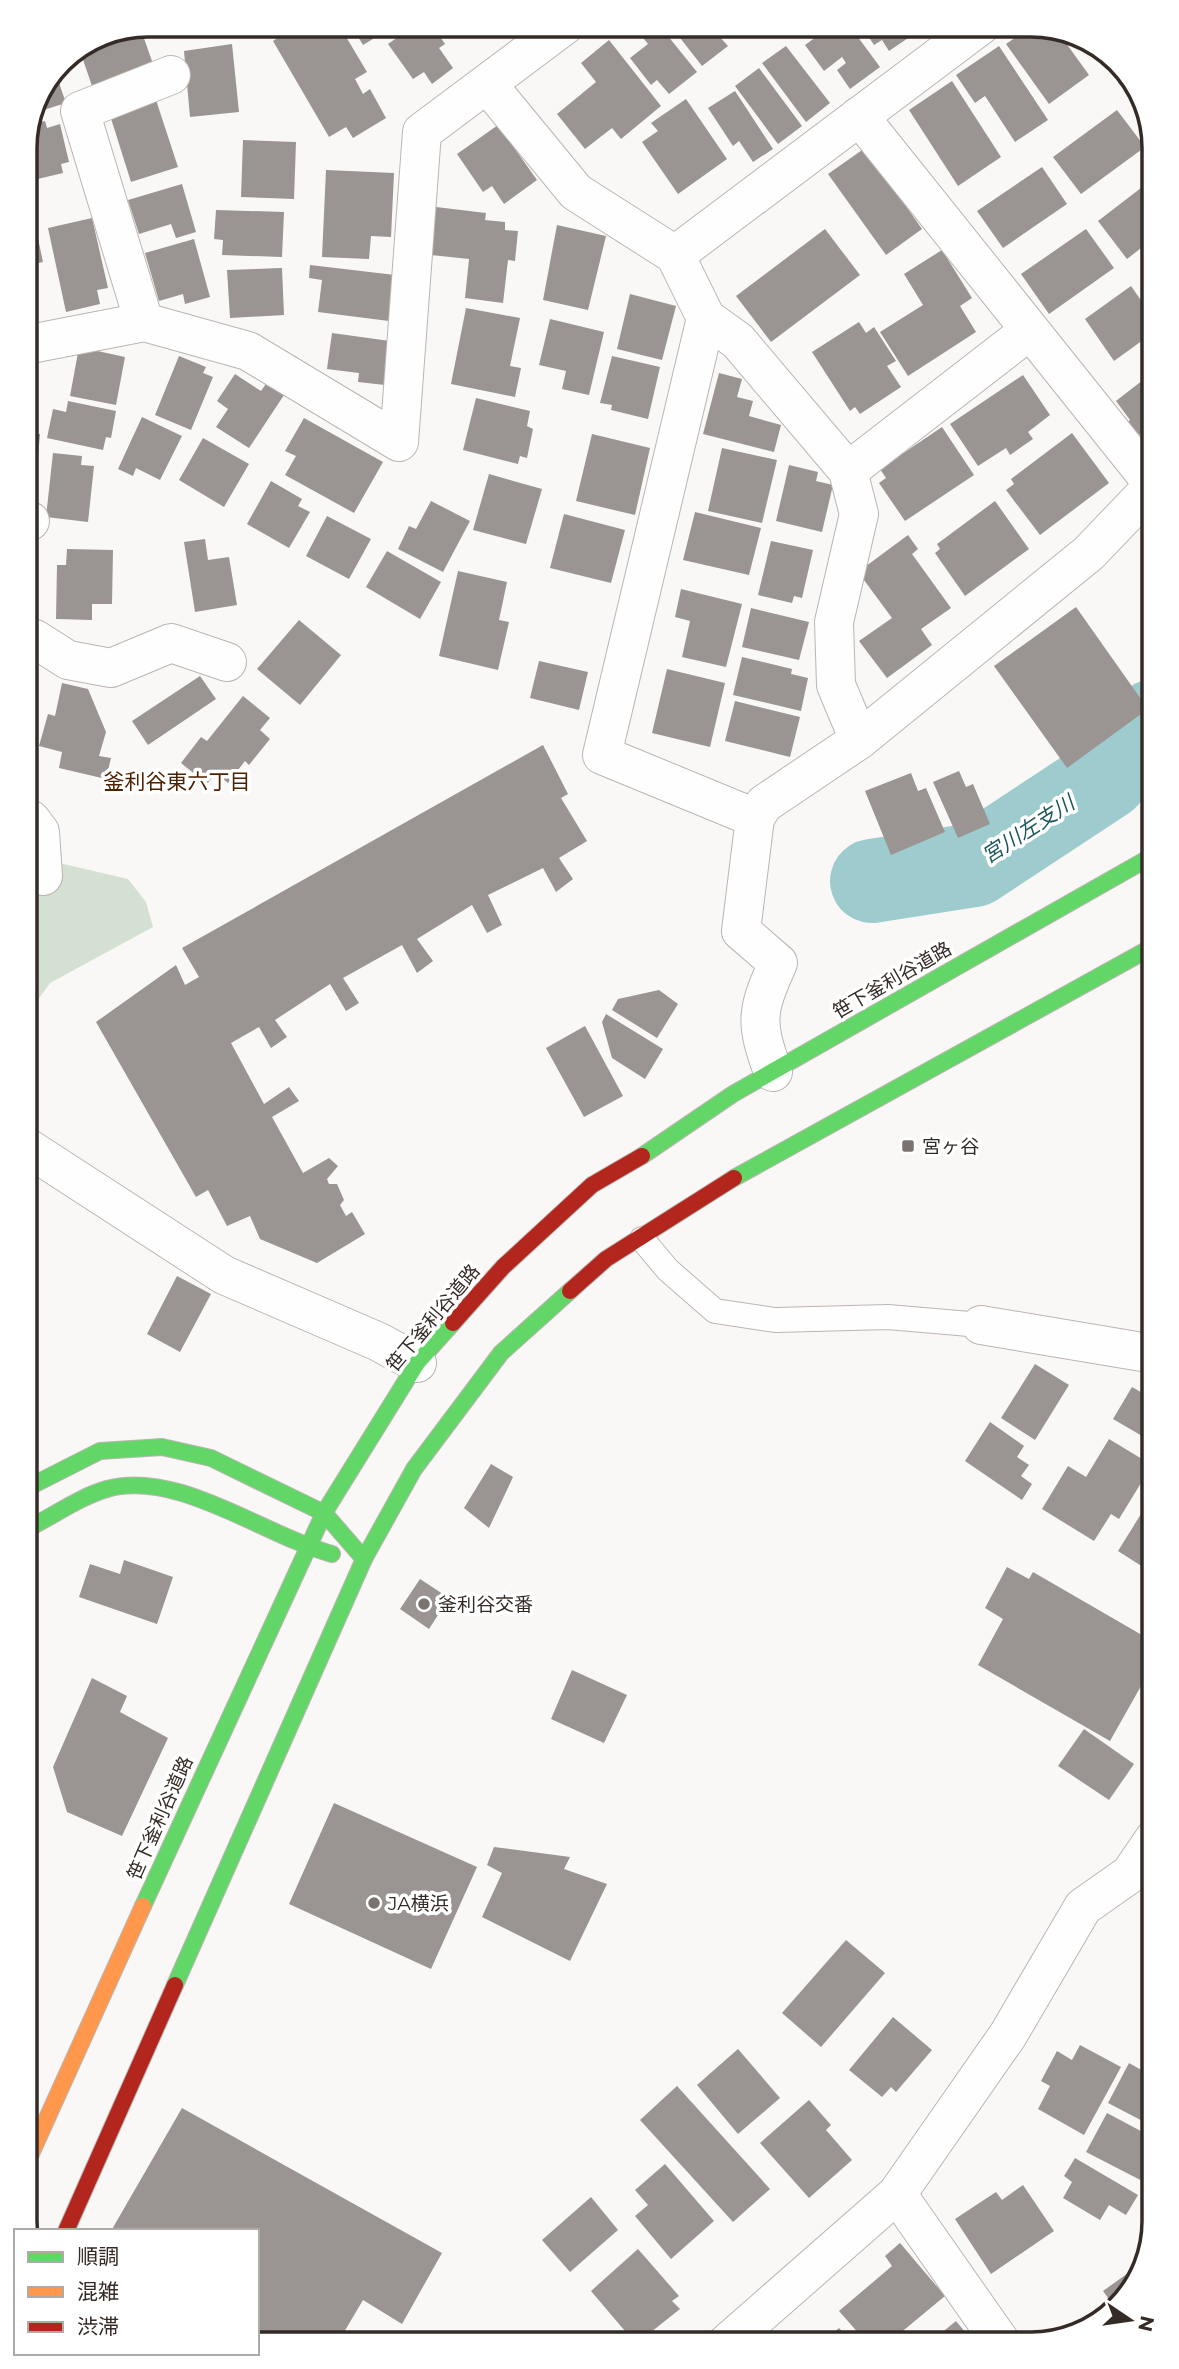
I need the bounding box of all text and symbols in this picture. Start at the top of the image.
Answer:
district label: 釜利谷東六丁目 [104,769,251,794]
water label: 宮川左支川 [977,789,1081,868]
street label: 笹下釜利谷道路 [829,937,955,1023]
place label: 宮ヶ谷 [922,1135,979,1158]
marker: 宮ヶ谷 [900,1138,916,1154]
street label: 笹下釜利谷道路 [381,1260,485,1376]
place label: 釜利谷交番 [438,1593,533,1616]
marker: 釜利谷交番 [416,1596,432,1612]
street label: 笹下釜利谷道路 [122,1753,198,1883]
place label: JA横浜 [387,1892,449,1915]
marker: JA横浜 [366,1895,382,1911]
legend [14,2229,259,2355]
text: 順調 [77,2244,119,2269]
text: 混雑 [77,2279,119,2304]
north arrow [1095,2285,1165,2355]
text: 渋滞 [77,2314,119,2339]
text: N [1133,2314,1159,2334]

